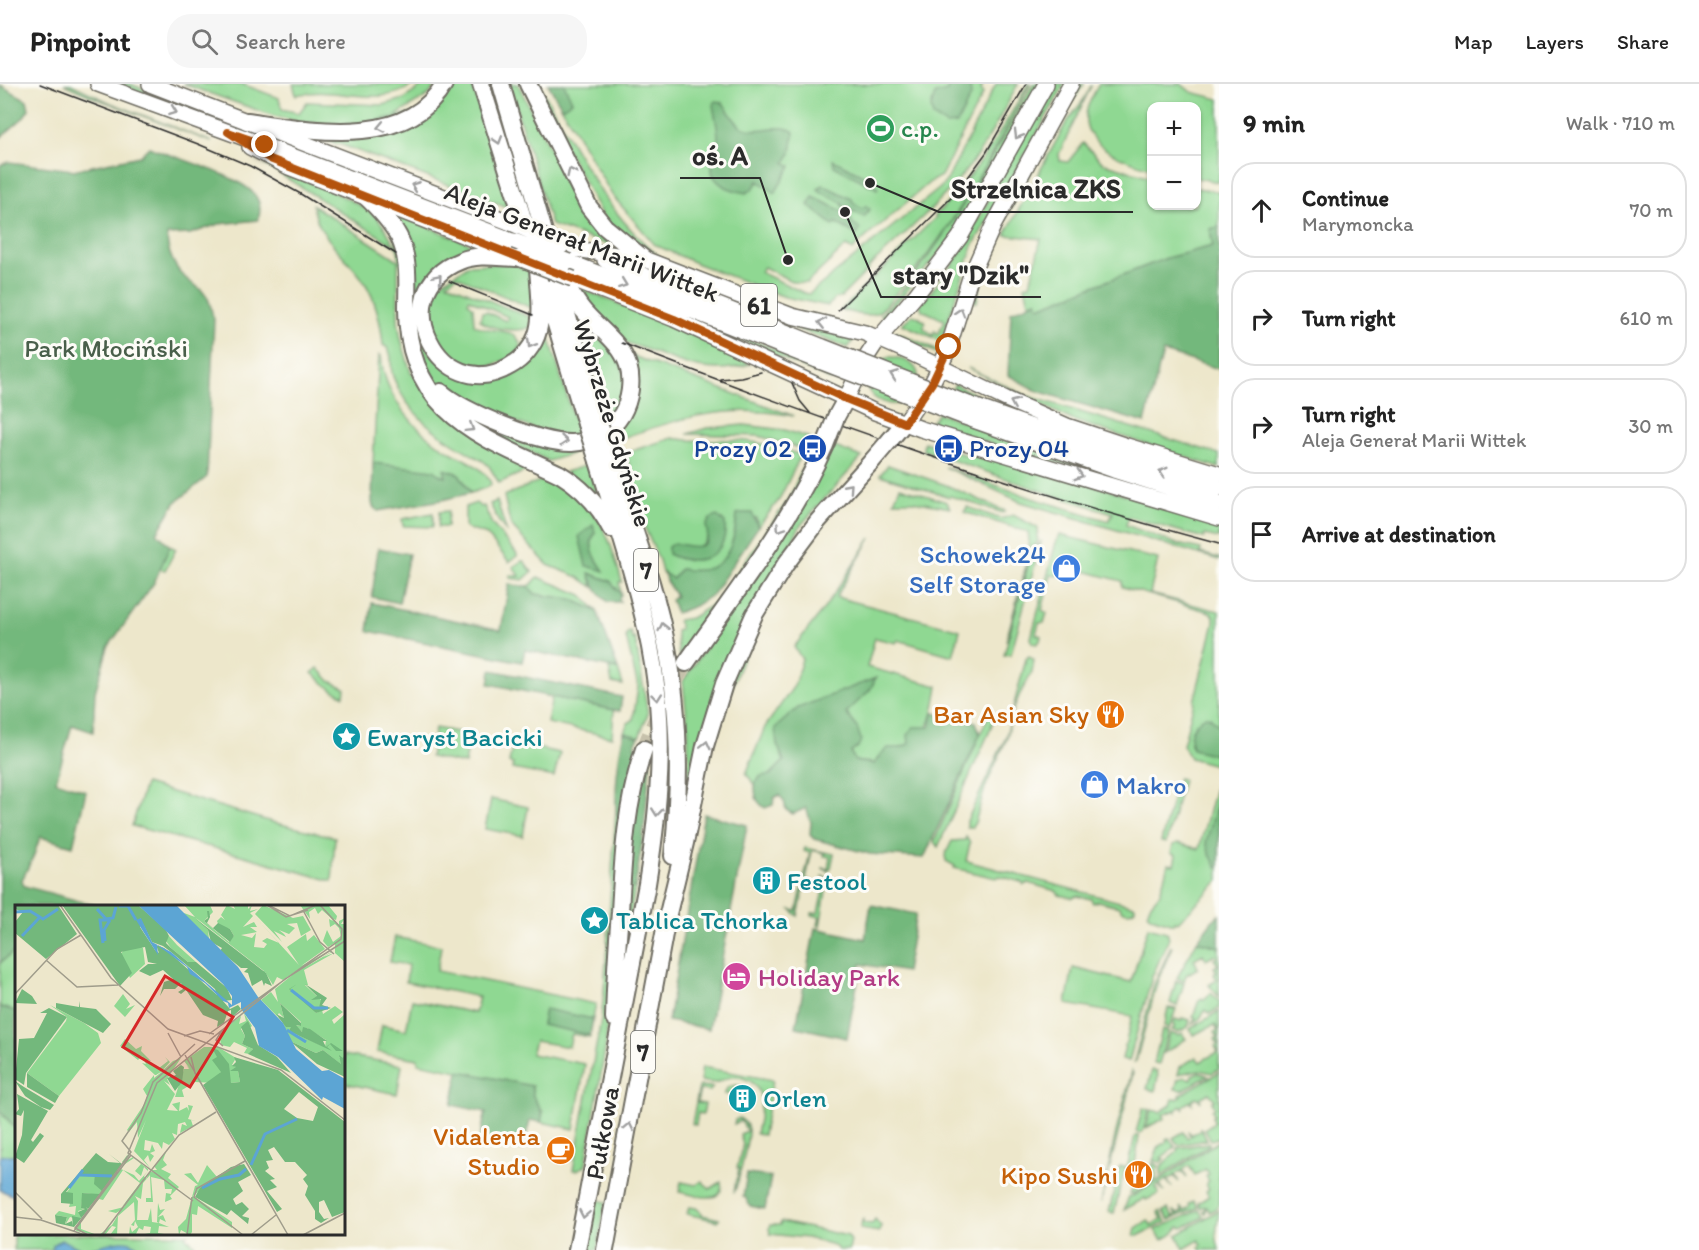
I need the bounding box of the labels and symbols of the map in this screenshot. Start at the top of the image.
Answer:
one-way arrow [167,104,178,117]
sports icon: c.p. [864,112,896,144]
place label: c.p. [901,112,939,144]
one-way arrow [376,120,386,133]
one-way arrow [1013,129,1025,139]
route end [251,131,277,157]
callout: oś. A [680,133,760,178]
one-way arrow [491,134,503,145]
text: oś. A [692,139,749,172]
one-way arrow [566,167,578,178]
callout: Strzelnica ZKS [939,167,1133,212]
text: Strzelnica ZKS [951,172,1121,205]
street label: Aleja Generał Marii Wittek [440,175,724,309]
one-way arrow [411,180,421,193]
callout: stary "Dzik" [881,252,1041,297]
text: stary "Dzik" [893,258,1029,291]
one-way arrow [430,274,441,285]
one-way arrow [617,276,628,289]
road number: 61 [741,284,777,326]
one-way arrow [953,307,965,318]
street label: Wybrzeże Gdyńskie [566,315,660,531]
one-way arrow [818,318,828,331]
park label: Park Młociński [24,332,188,364]
route start [935,333,961,359]
one-way arrow [527,338,538,349]
one-way arrow [889,370,900,382]
one-way arrow [1009,398,1020,410]
one-way arrow [463,421,474,432]
place label: Prozy 02 [694,432,792,464]
bus stop icon: Prozy 02 [797,432,829,464]
bus stop icon: Prozy 04 [932,432,964,464]
place label: Prozy 04 [969,432,1069,464]
one-way arrow [560,434,569,447]
one-way arrow [1158,467,1169,479]
one-way arrow [1073,468,1084,480]
one-way arrow [842,483,853,494]
one-way arrow [776,521,787,532]
place label: Schowek24 Self Storage [909,538,1046,600]
road number: 7 [634,549,658,591]
shop icon: Schowek24 Self Storage [1051,553,1083,585]
one-way arrow [657,623,670,633]
one-way arrow [650,693,663,702]
place label: Bar Asian Sky [933,698,1089,730]
restaurant icon: Bar Asian Sky [1094,698,1126,730]
place icon: Ewaryst Bacicki [330,721,362,753]
place label: Ewaryst Bacicki [367,721,543,753]
one-way arrow [698,740,711,750]
shop icon: Makro [1079,769,1111,801]
place label: Makro [1116,769,1186,801]
one-way arrow [651,807,664,816]
building icon: Festool [750,865,782,897]
place label: Festool [787,865,867,897]
place icon: Tablica Tchorka [579,904,611,936]
place label: Tablica Tchorka [616,904,788,936]
inset map [15,905,345,1235]
hotel icon: Holiday Park [721,961,753,993]
place label: Holiday Park [758,961,900,993]
road number: 7 [631,1031,655,1073]
building icon: Orlen [726,1082,758,1114]
place label: Orlen [763,1082,827,1114]
street label: Pułkowa [578,1083,626,1182]
place label: Vidalenta Studio [433,1120,540,1182]
one-way arrow [622,1123,635,1133]
cafe icon: Vidalenta Studio [545,1135,577,1167]
place label: Kipo Sushi [1001,1159,1118,1191]
restaurant icon: Kipo Sushi [1123,1159,1155,1191]
one-way arrow [578,1208,591,1218]

